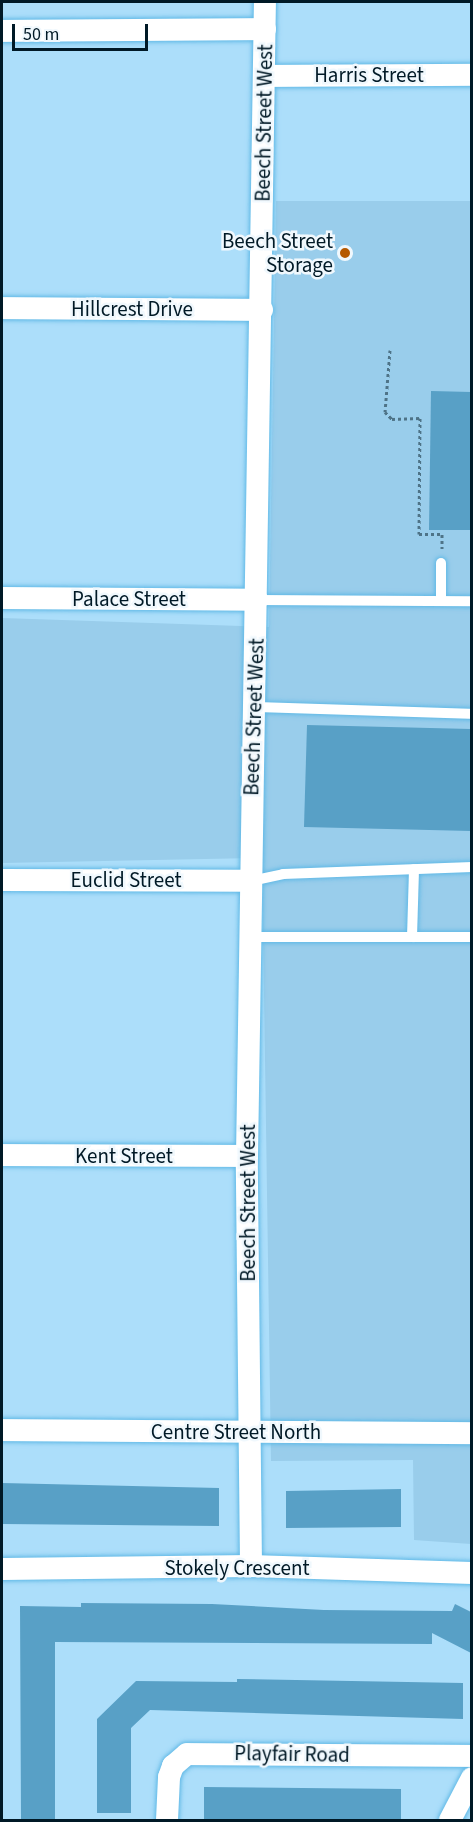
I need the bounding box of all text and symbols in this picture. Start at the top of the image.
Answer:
scale bar [15,12,152,50]
text: 50 m [23,22,59,47]
street label: Beech Street West [250,44,278,202]
street label: Harris Street [314,62,424,88]
place label: Beech Street Storage [222,228,333,278]
marker: Beech Street Storage [338,246,352,260]
street label: Hillcrest Drive [71,296,193,322]
street label: Palace Street [72,586,186,612]
street label: Beech Street West [239,638,269,796]
street label: Euclid Street [70,867,182,893]
street label: Beech Street West [235,1124,261,1282]
street label: Kent Street [75,1143,173,1169]
street label: Centre Street North [151,1419,321,1445]
street label: Stokely Crescent [164,1555,310,1581]
street label: Playfair Road [234,1740,350,1768]

